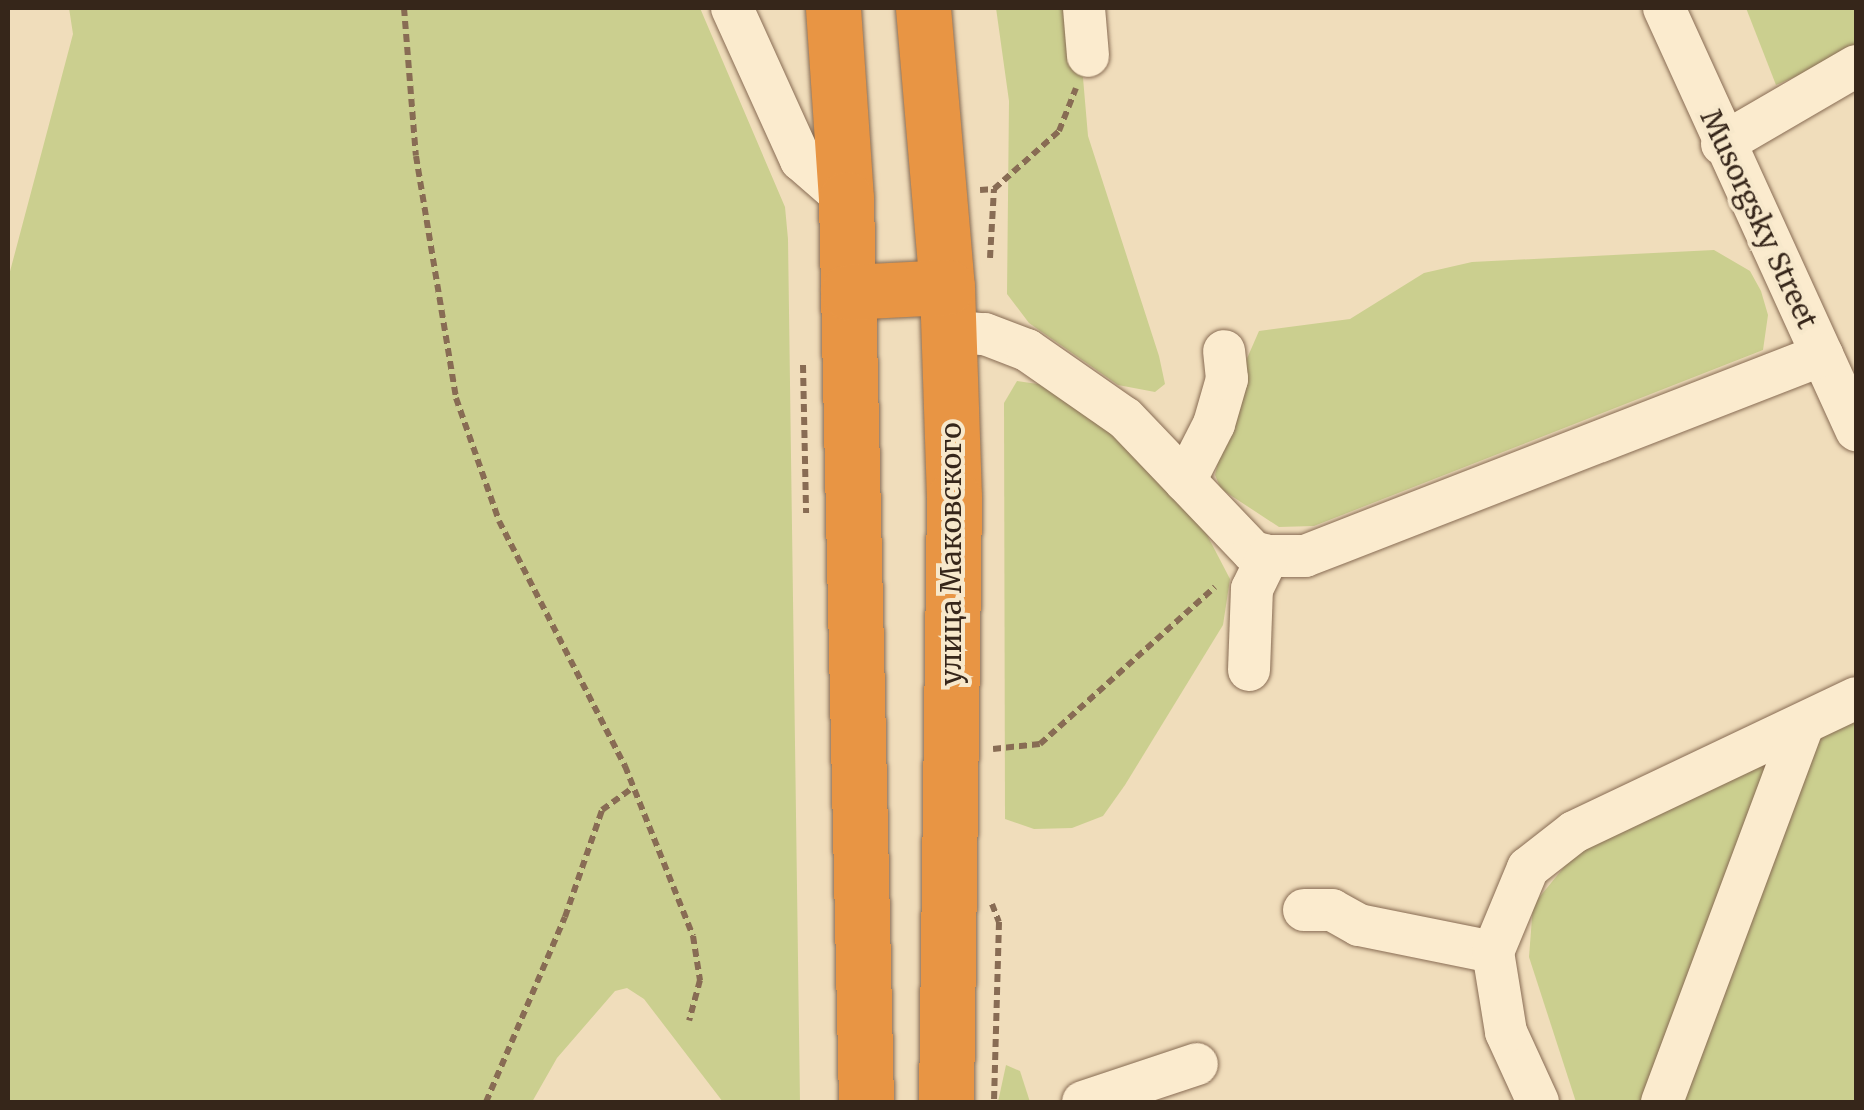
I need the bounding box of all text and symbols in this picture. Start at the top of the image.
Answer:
street label: Musorgsky Street [1694,104,1824,334]
street label: улица Маковского [934,422,968,686]

